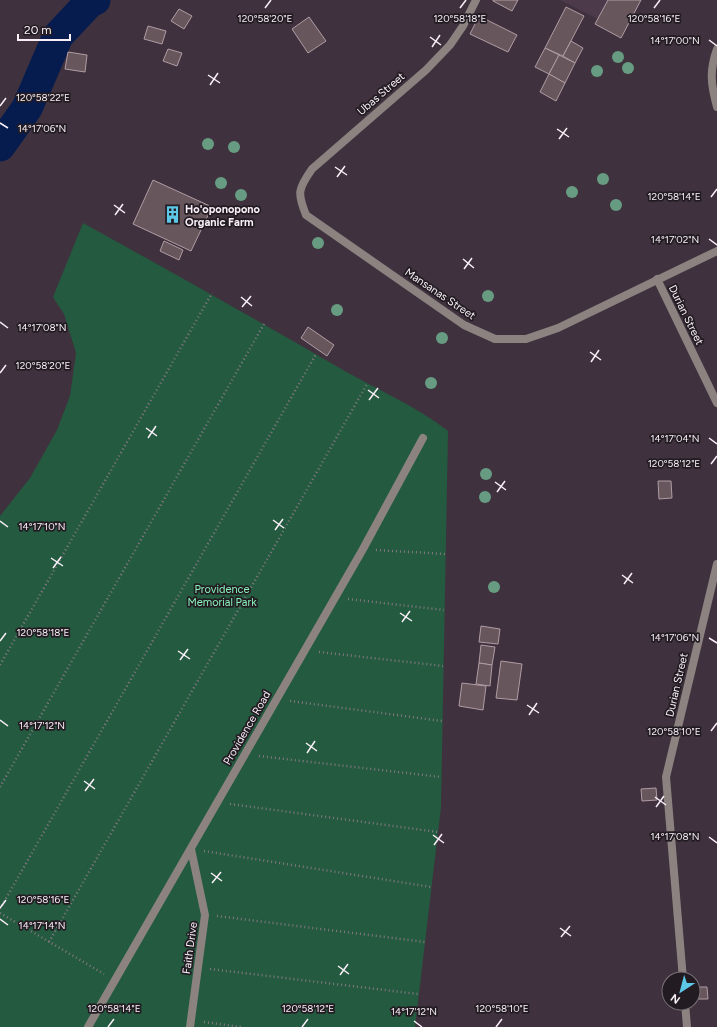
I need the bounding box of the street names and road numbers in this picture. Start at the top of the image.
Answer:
street label: Ubas Street [355,70,407,118]
street label: Mansanas Street [402,266,478,322]
street label: Durian Street [666,283,706,347]
street label: Durian Street [663,652,691,718]
street label: Providence Road [221,689,273,767]
street label: Faith Drive [180,921,200,975]

